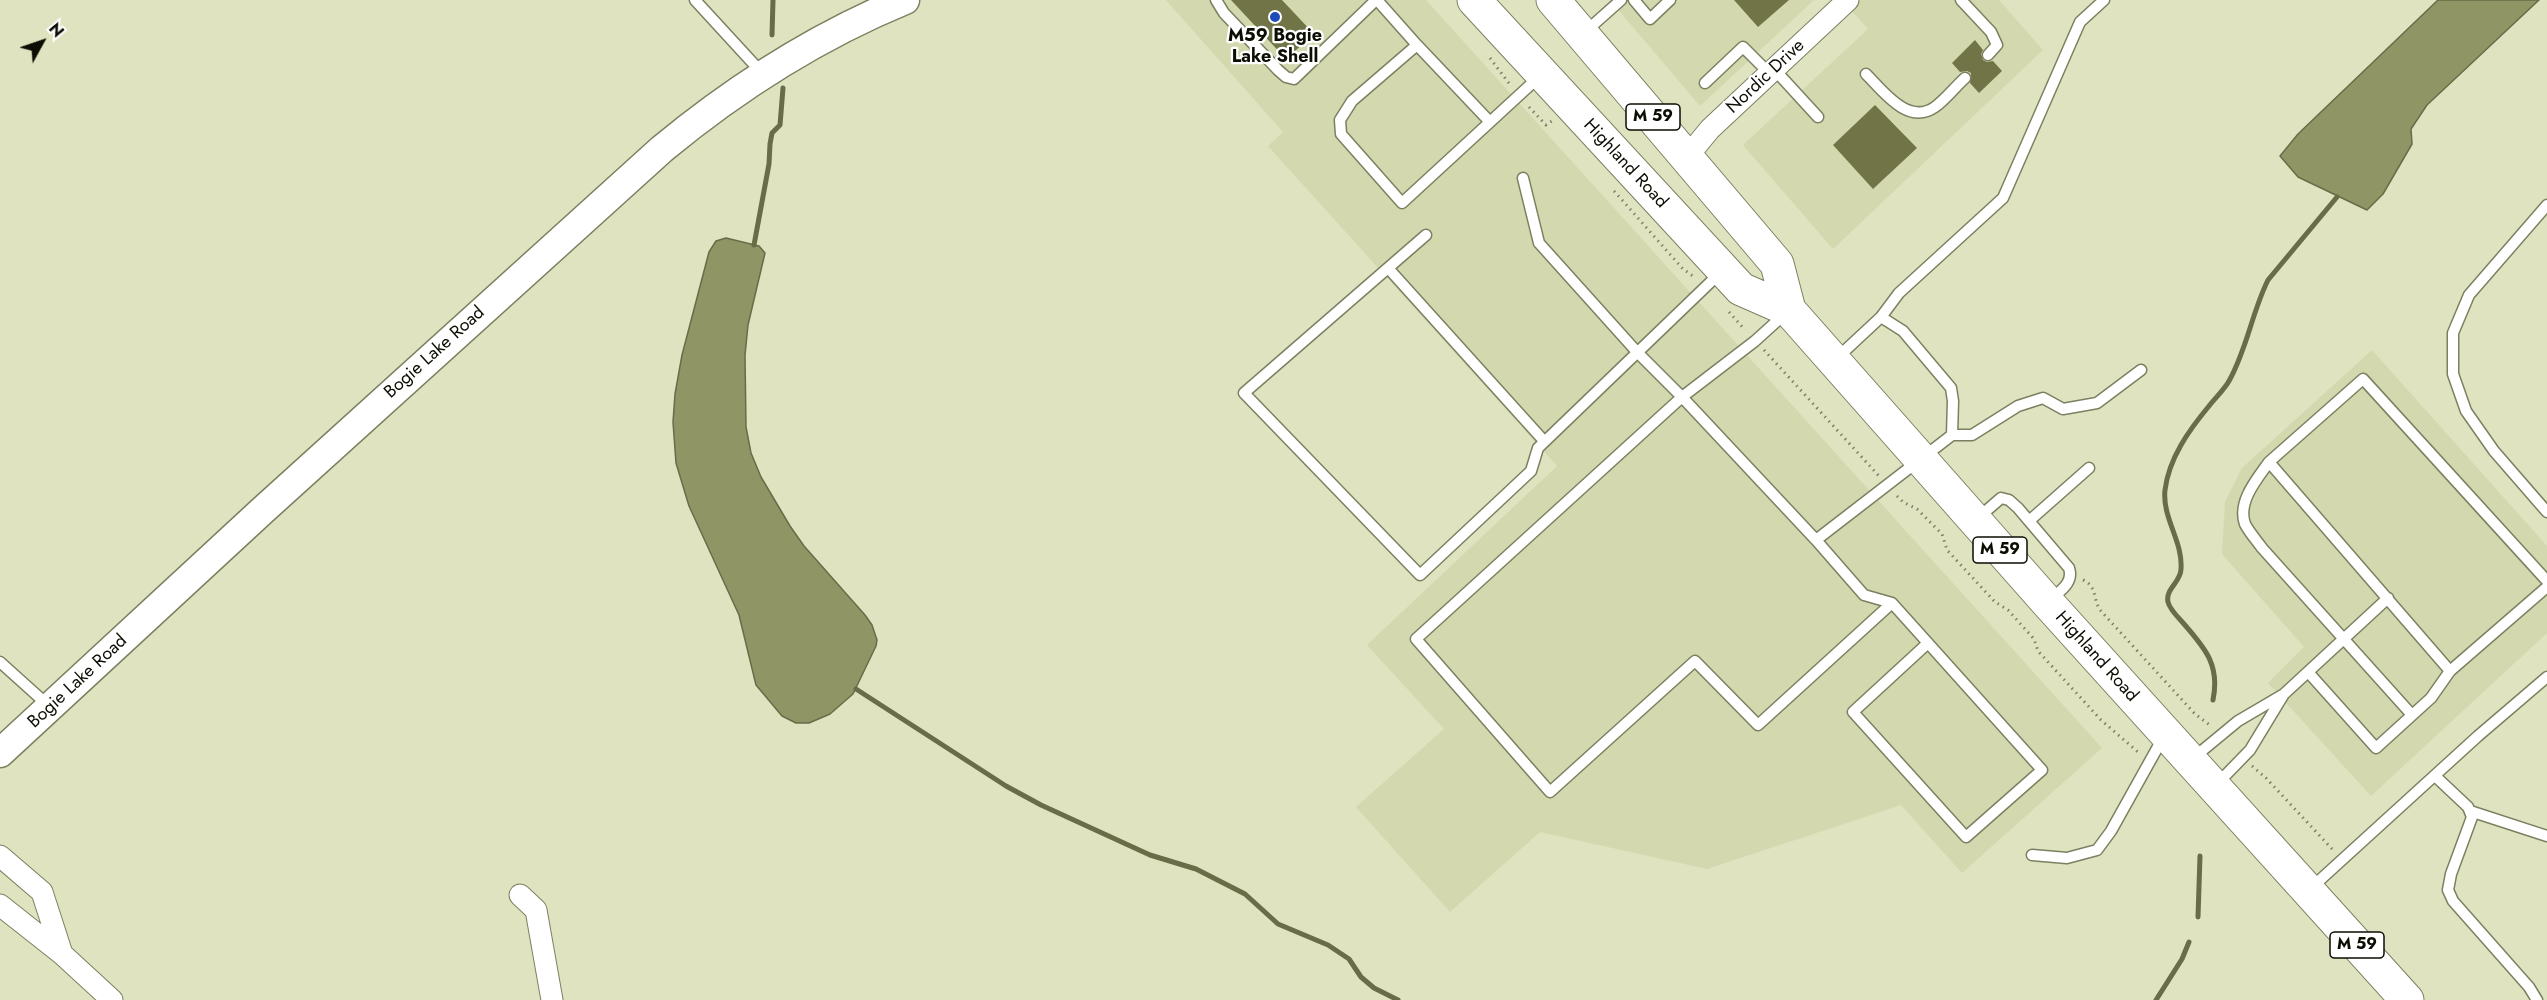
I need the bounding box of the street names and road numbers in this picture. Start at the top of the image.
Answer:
street label: Nordic Drive [1722,35,1810,119]
road number: M 59 [1626,104,1680,130]
street label: Highland Road [1578,115,1672,213]
street label: Bogie Lake Road [380,302,490,404]
road number: M 59 [1973,537,2027,563]
street label: Highland Road [2050,607,2142,707]
street label: Bogie Lake Road [24,631,132,733]
road number: M 59 [2330,932,2384,958]

